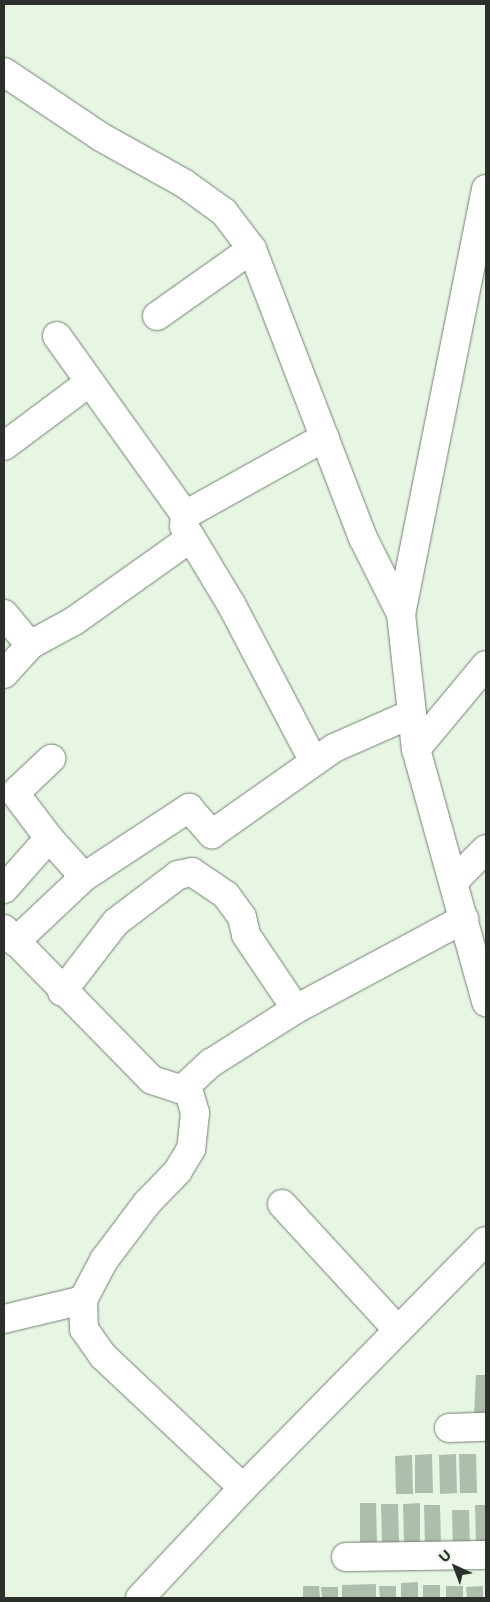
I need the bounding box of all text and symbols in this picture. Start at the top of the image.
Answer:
north arrow [430,1542,480,1592]
text: U [435,1546,455,1566]

